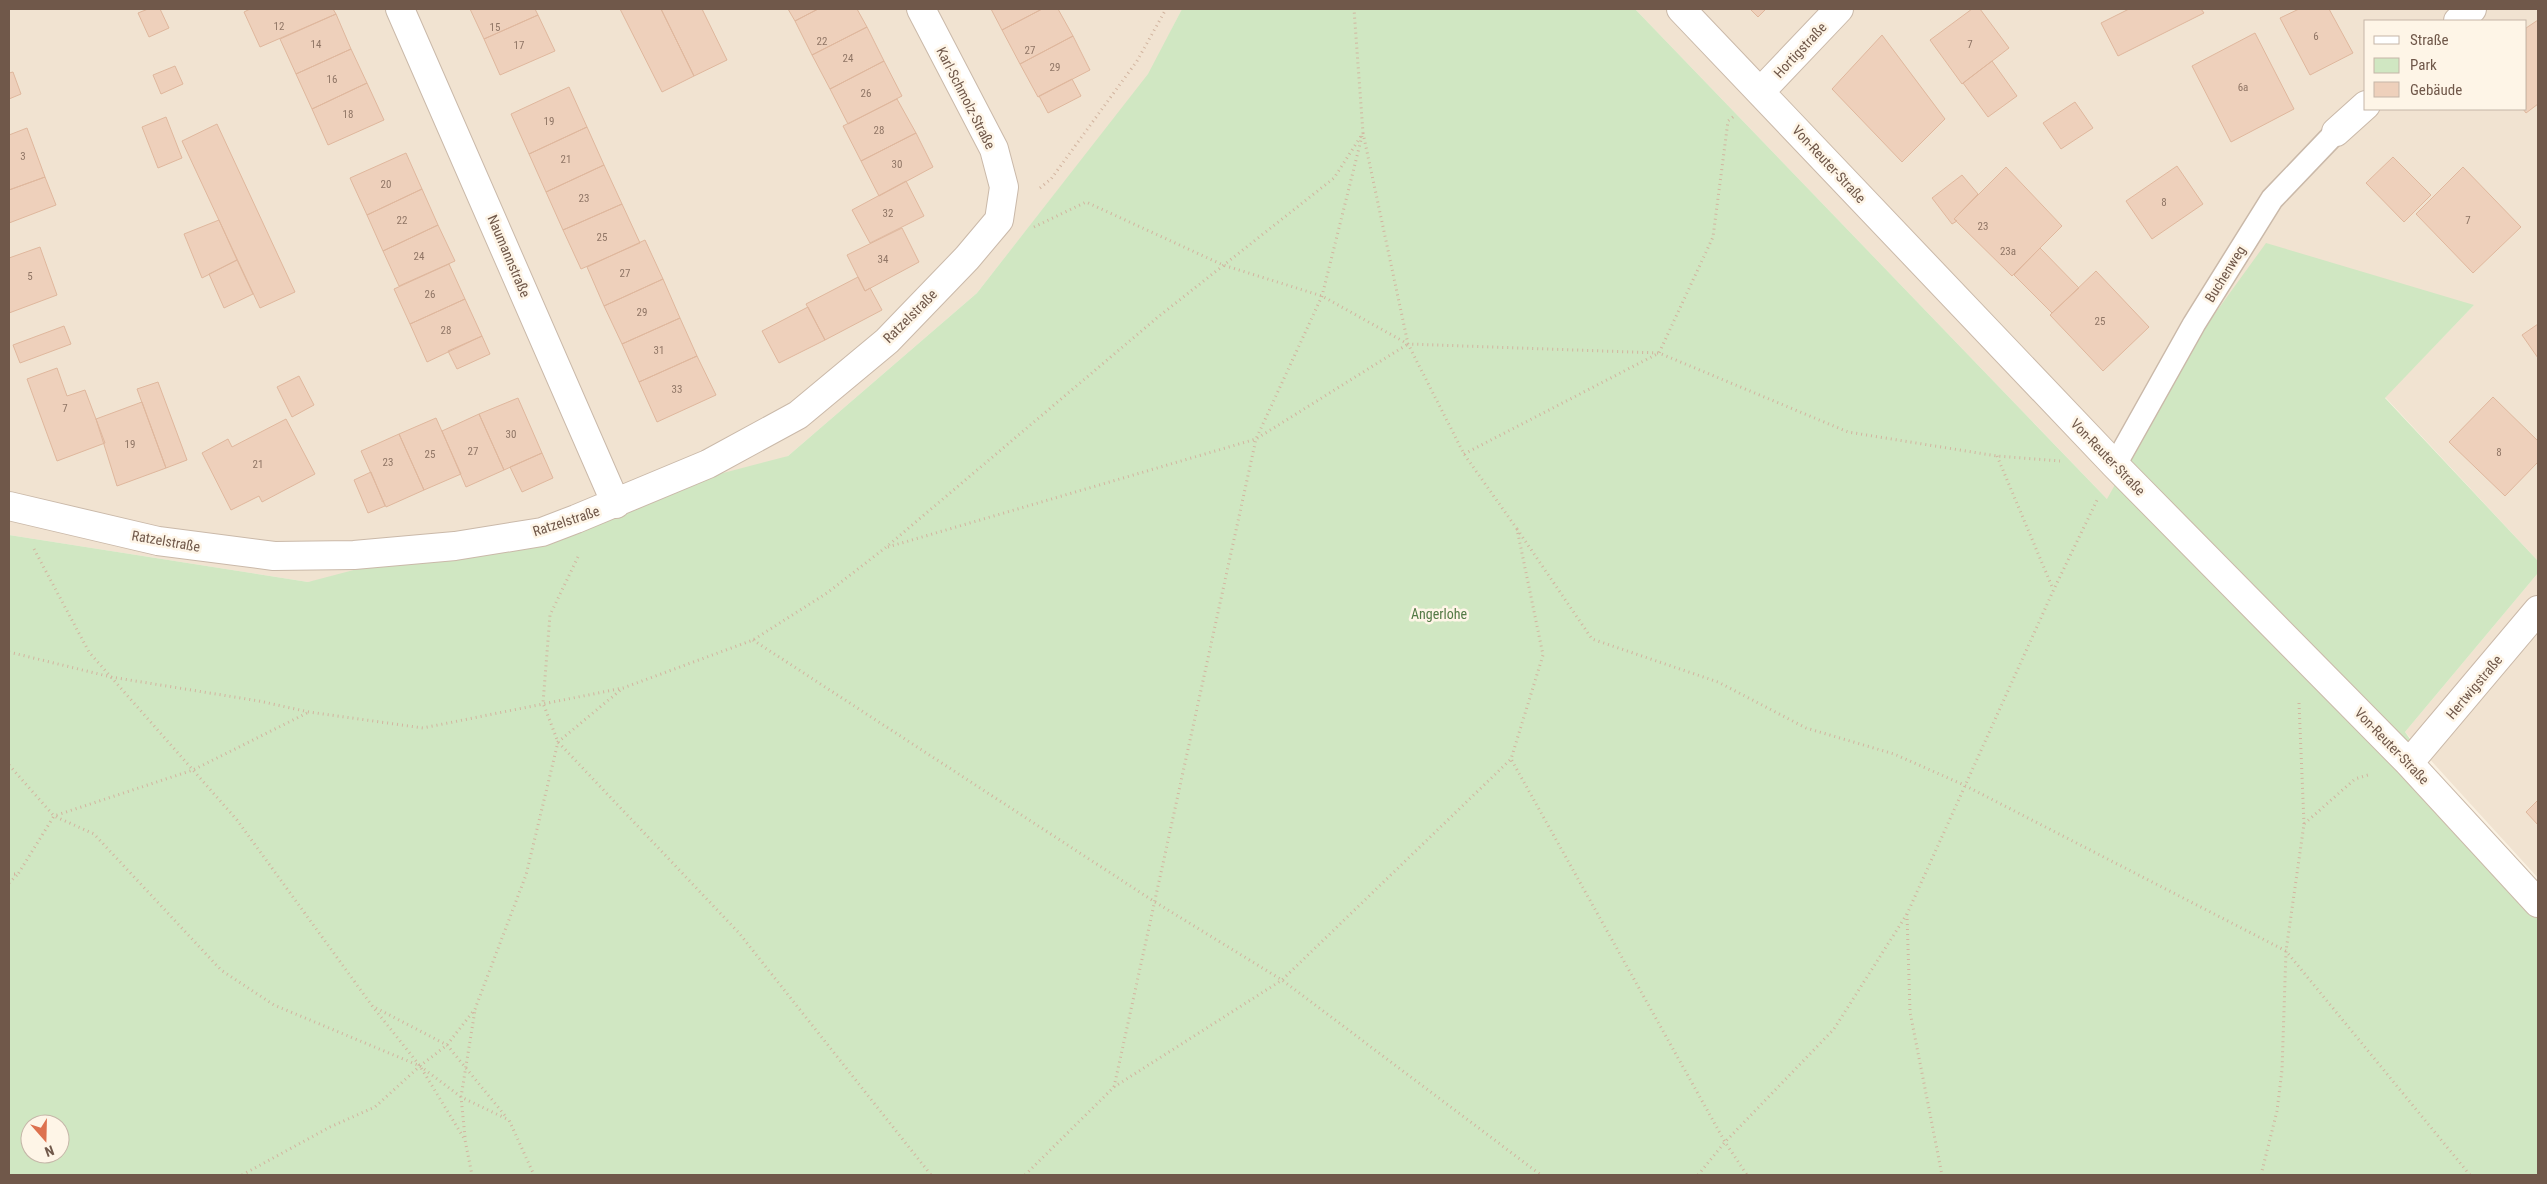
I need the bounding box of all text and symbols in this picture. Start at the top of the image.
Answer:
street label: Hortigstraße [1770,19,1830,81]
house number: 12 [274,20,284,33]
legend [2364,20,2527,110]
house number: 15 [490,21,500,34]
house number: 6 [2313,30,2319,43]
text: Straße [2410,31,2449,49]
house number: 22 [817,35,827,48]
house number: 14 [311,38,322,51]
house number: 7 [1967,38,1973,51]
house number: 17 [514,39,524,52]
street label: Karl-Schmolz-Straße [933,44,999,152]
house number: 27 [1025,44,1035,57]
house number: 24 [843,52,854,65]
text: Park [2410,56,2437,74]
house number: 29 [1050,61,1060,74]
house number: 16 [327,73,337,86]
house number: 6a [2238,81,2248,94]
text: Gebäude [2410,81,2462,99]
house number: 26 [861,87,871,100]
house number: 18 [343,108,353,121]
house number: 19 [544,115,554,128]
street label: Von-Reuter-Straße [1789,122,1869,206]
house number: 28 [874,124,884,137]
house number: 3 [20,150,26,163]
house number: 21 [561,153,571,166]
house number: 30 [892,158,902,171]
house number: 20 [381,178,391,191]
house number: 23 [579,192,589,205]
house number: 8 [2161,196,2167,209]
house number: 32 [883,207,893,220]
street label: Naumannstraße [484,212,534,300]
house number: 22 [397,214,407,227]
house number: 7 [2465,214,2471,227]
house number: 23 [1978,220,1988,233]
house number: 25 [597,231,607,244]
street label: Buchenweg [2201,243,2249,305]
house number: 23a [2000,245,2016,258]
house number: 24 [414,250,425,263]
house number: 34 [878,253,889,266]
house number: 27 [620,267,630,280]
house number: 5 [27,270,33,283]
street label: Ratzelstraße [880,286,940,346]
house number: 26 [425,288,435,301]
house number: 29 [637,306,647,319]
house number: 25 [2095,315,2105,328]
house number: 28 [441,324,451,337]
house number: 31 [654,344,664,357]
house number: 33 [672,383,682,396]
house number: 7 [62,402,68,415]
street label: Von-Reuter-Straße [2068,415,2149,499]
house number: 30 [506,428,516,441]
house number: 19 [125,438,135,451]
house number: 27 [468,445,478,458]
house number: 8 [2496,446,2502,459]
house number: 25 [425,448,435,461]
house number: 23 [383,456,393,469]
house number: 21 [253,458,263,471]
street label: Ratzelstraße [531,503,602,539]
street label: Ratzelstraße [131,527,202,555]
park label: Angerlohe [1411,606,1468,622]
street label: Hertwigstraße [2443,652,2506,722]
street label: Von-Reuter-Straße [2352,704,2433,788]
north arrow [20,1114,70,1164]
text: N [43,1142,56,1160]

